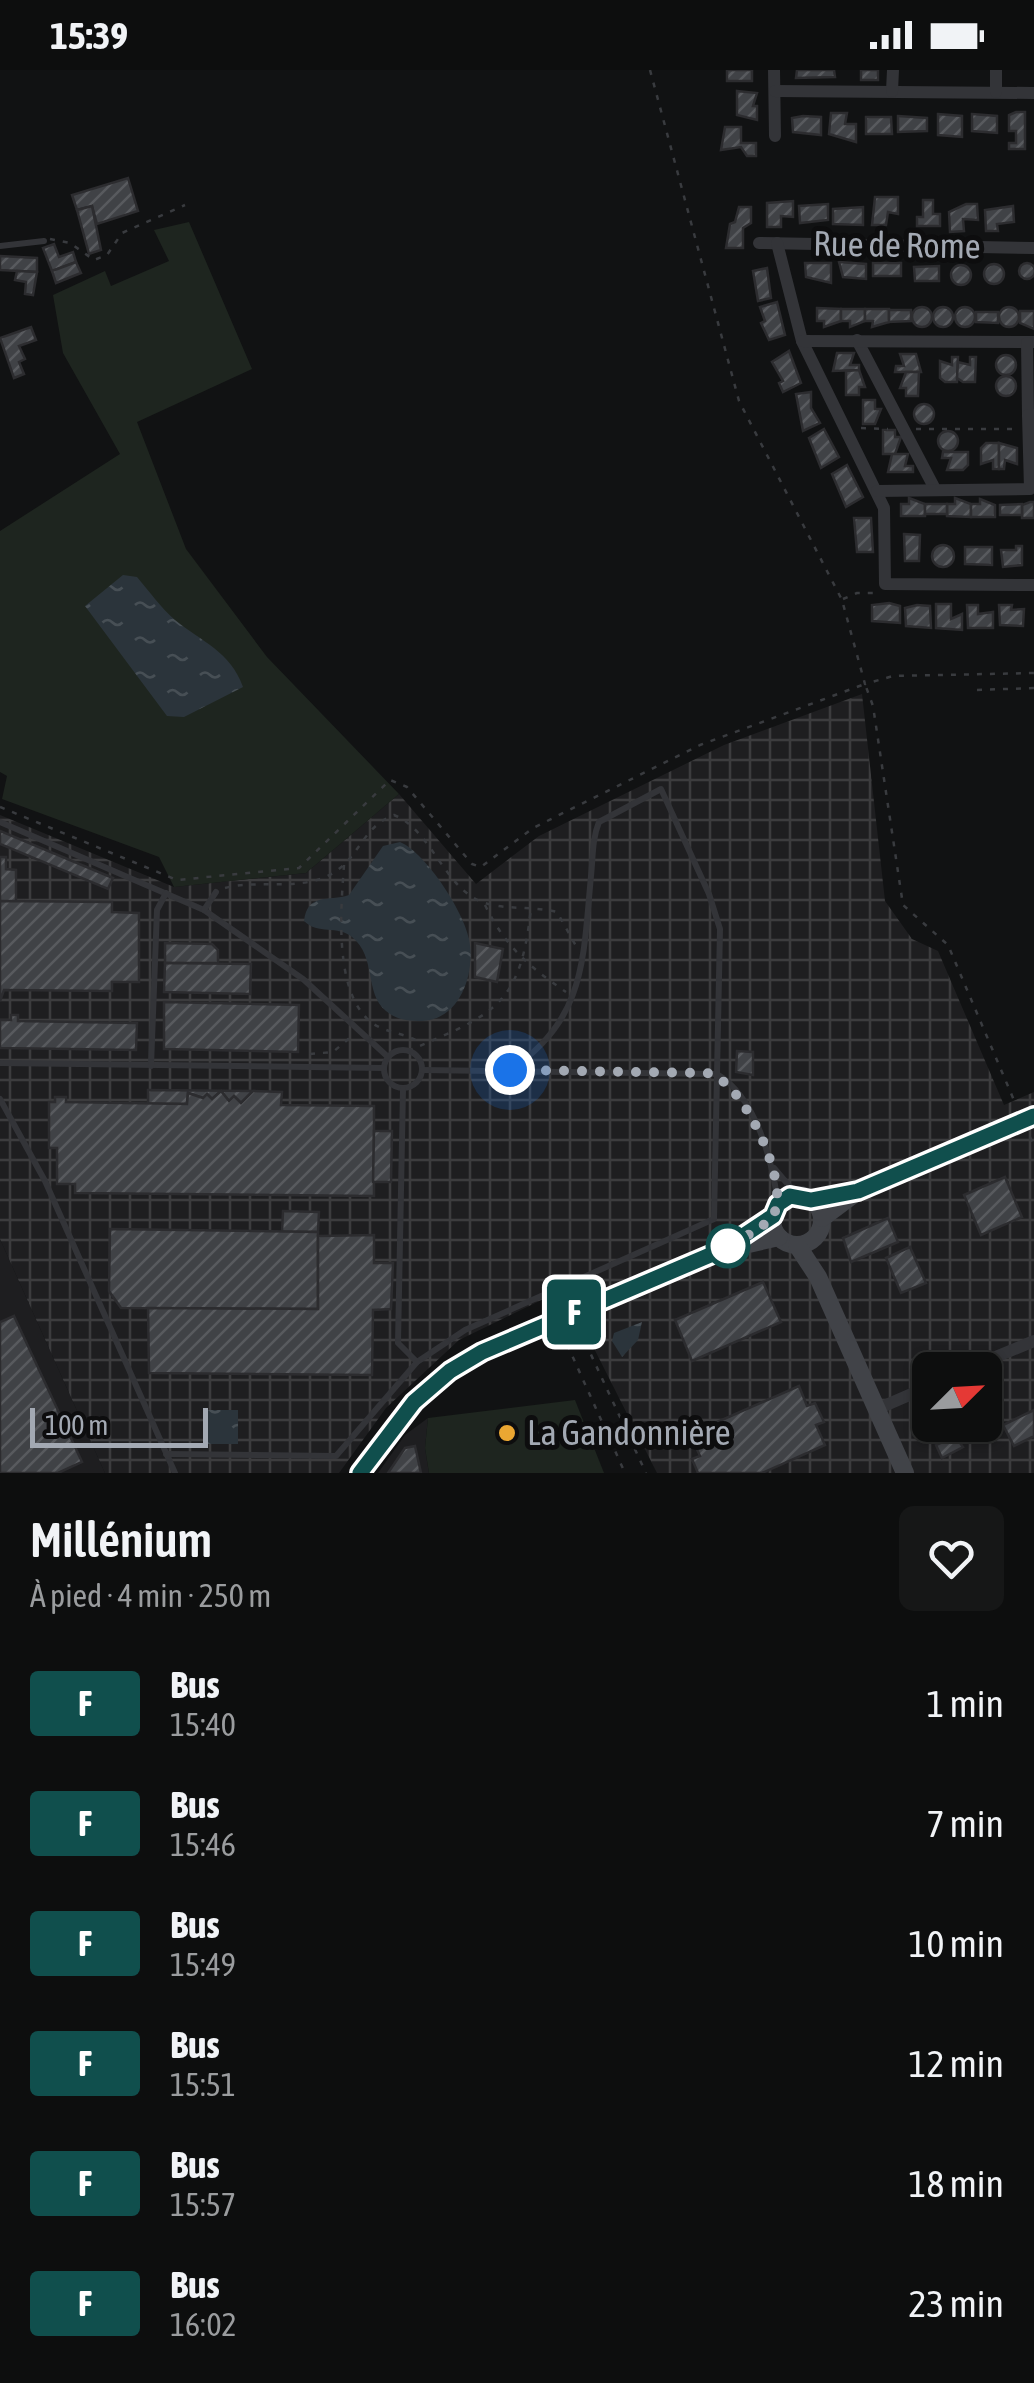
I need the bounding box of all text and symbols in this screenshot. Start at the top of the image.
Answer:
text: 15:39 [50,14,128,57]
street label: Rue de Rome [813,223,981,265]
your location [485,1045,535,1095]
unlabelled marker [707,1225,749,1267]
line badge: F [542,1280,606,1344]
text: F [567,1292,581,1332]
north arrow [912,1352,1002,1442]
map controls [912,1352,1002,1442]
scale bar [30,1403,208,1448]
text: 100 m [45,1409,108,1441]
place label: La Gandonnière [527,1412,731,1452]
marker: La Gandonnière [496,1422,518,1444]
button: heart [899,1506,1004,1611]
text: Millénium [30,1512,212,1567]
text: À pied · 4 min · 250 m [30,1577,271,1614]
text: Bus [170,1663,220,1706]
text: 1 min [926,1682,1004,1725]
text: F [78,1683,92,1723]
text: 15:40 [170,1706,236,1743]
text: Bus [170,1783,220,1826]
text: 7 min [926,1802,1004,1845]
text: F [78,1803,92,1843]
text: 15:46 [170,1826,236,1863]
text: Bus [170,1903,220,1946]
text: 10 min [909,1922,1004,1965]
text: F [78,1923,92,1963]
text: 15:49 [170,1946,236,1983]
text: Bus [170,2023,220,2066]
text: 12 min [909,2042,1004,2085]
text: F [78,2043,92,2083]
text: 15:51 [170,2066,236,2103]
text: Bus [170,2143,220,2186]
text: 18 min [909,2162,1004,2205]
text: F [78,2163,92,2203]
text: 15:57 [170,2186,236,2223]
text: Bus [170,2263,220,2306]
text: 23 min [909,2282,1004,2325]
text: F [78,2283,92,2323]
text: 16:02 [170,2306,237,2343]

